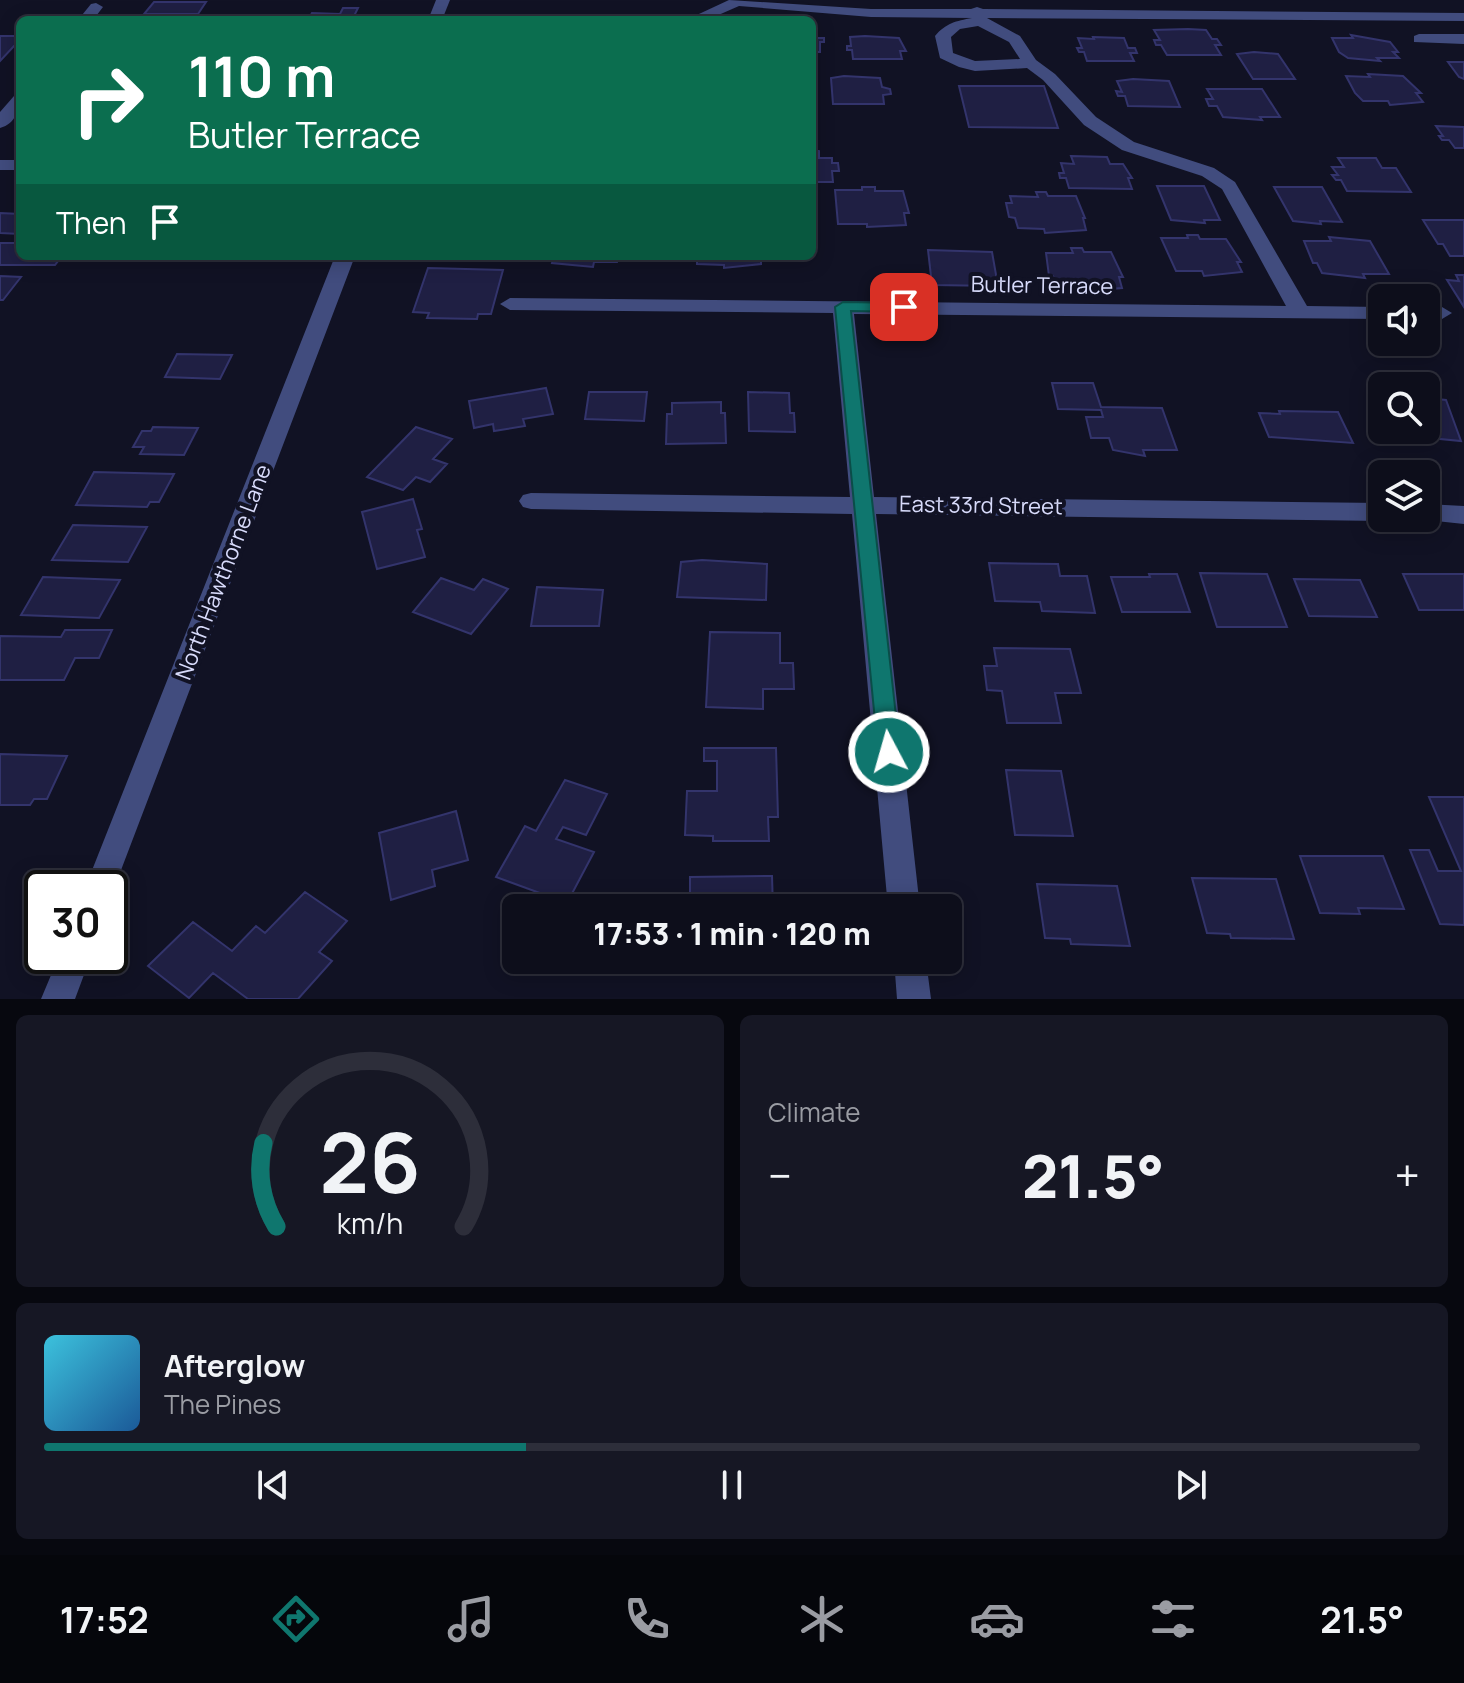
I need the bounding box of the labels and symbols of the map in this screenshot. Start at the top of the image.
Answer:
street label: Butler Terrace [971,269,1114,301]
pin [870,273,938,341]
street label: North Hawthorne Lane [168,460,278,684]
street label: East 33rd Street [899,489,1063,521]
position arrow [847,710,931,794]
speed limit sign: 30 [24,870,128,974]

